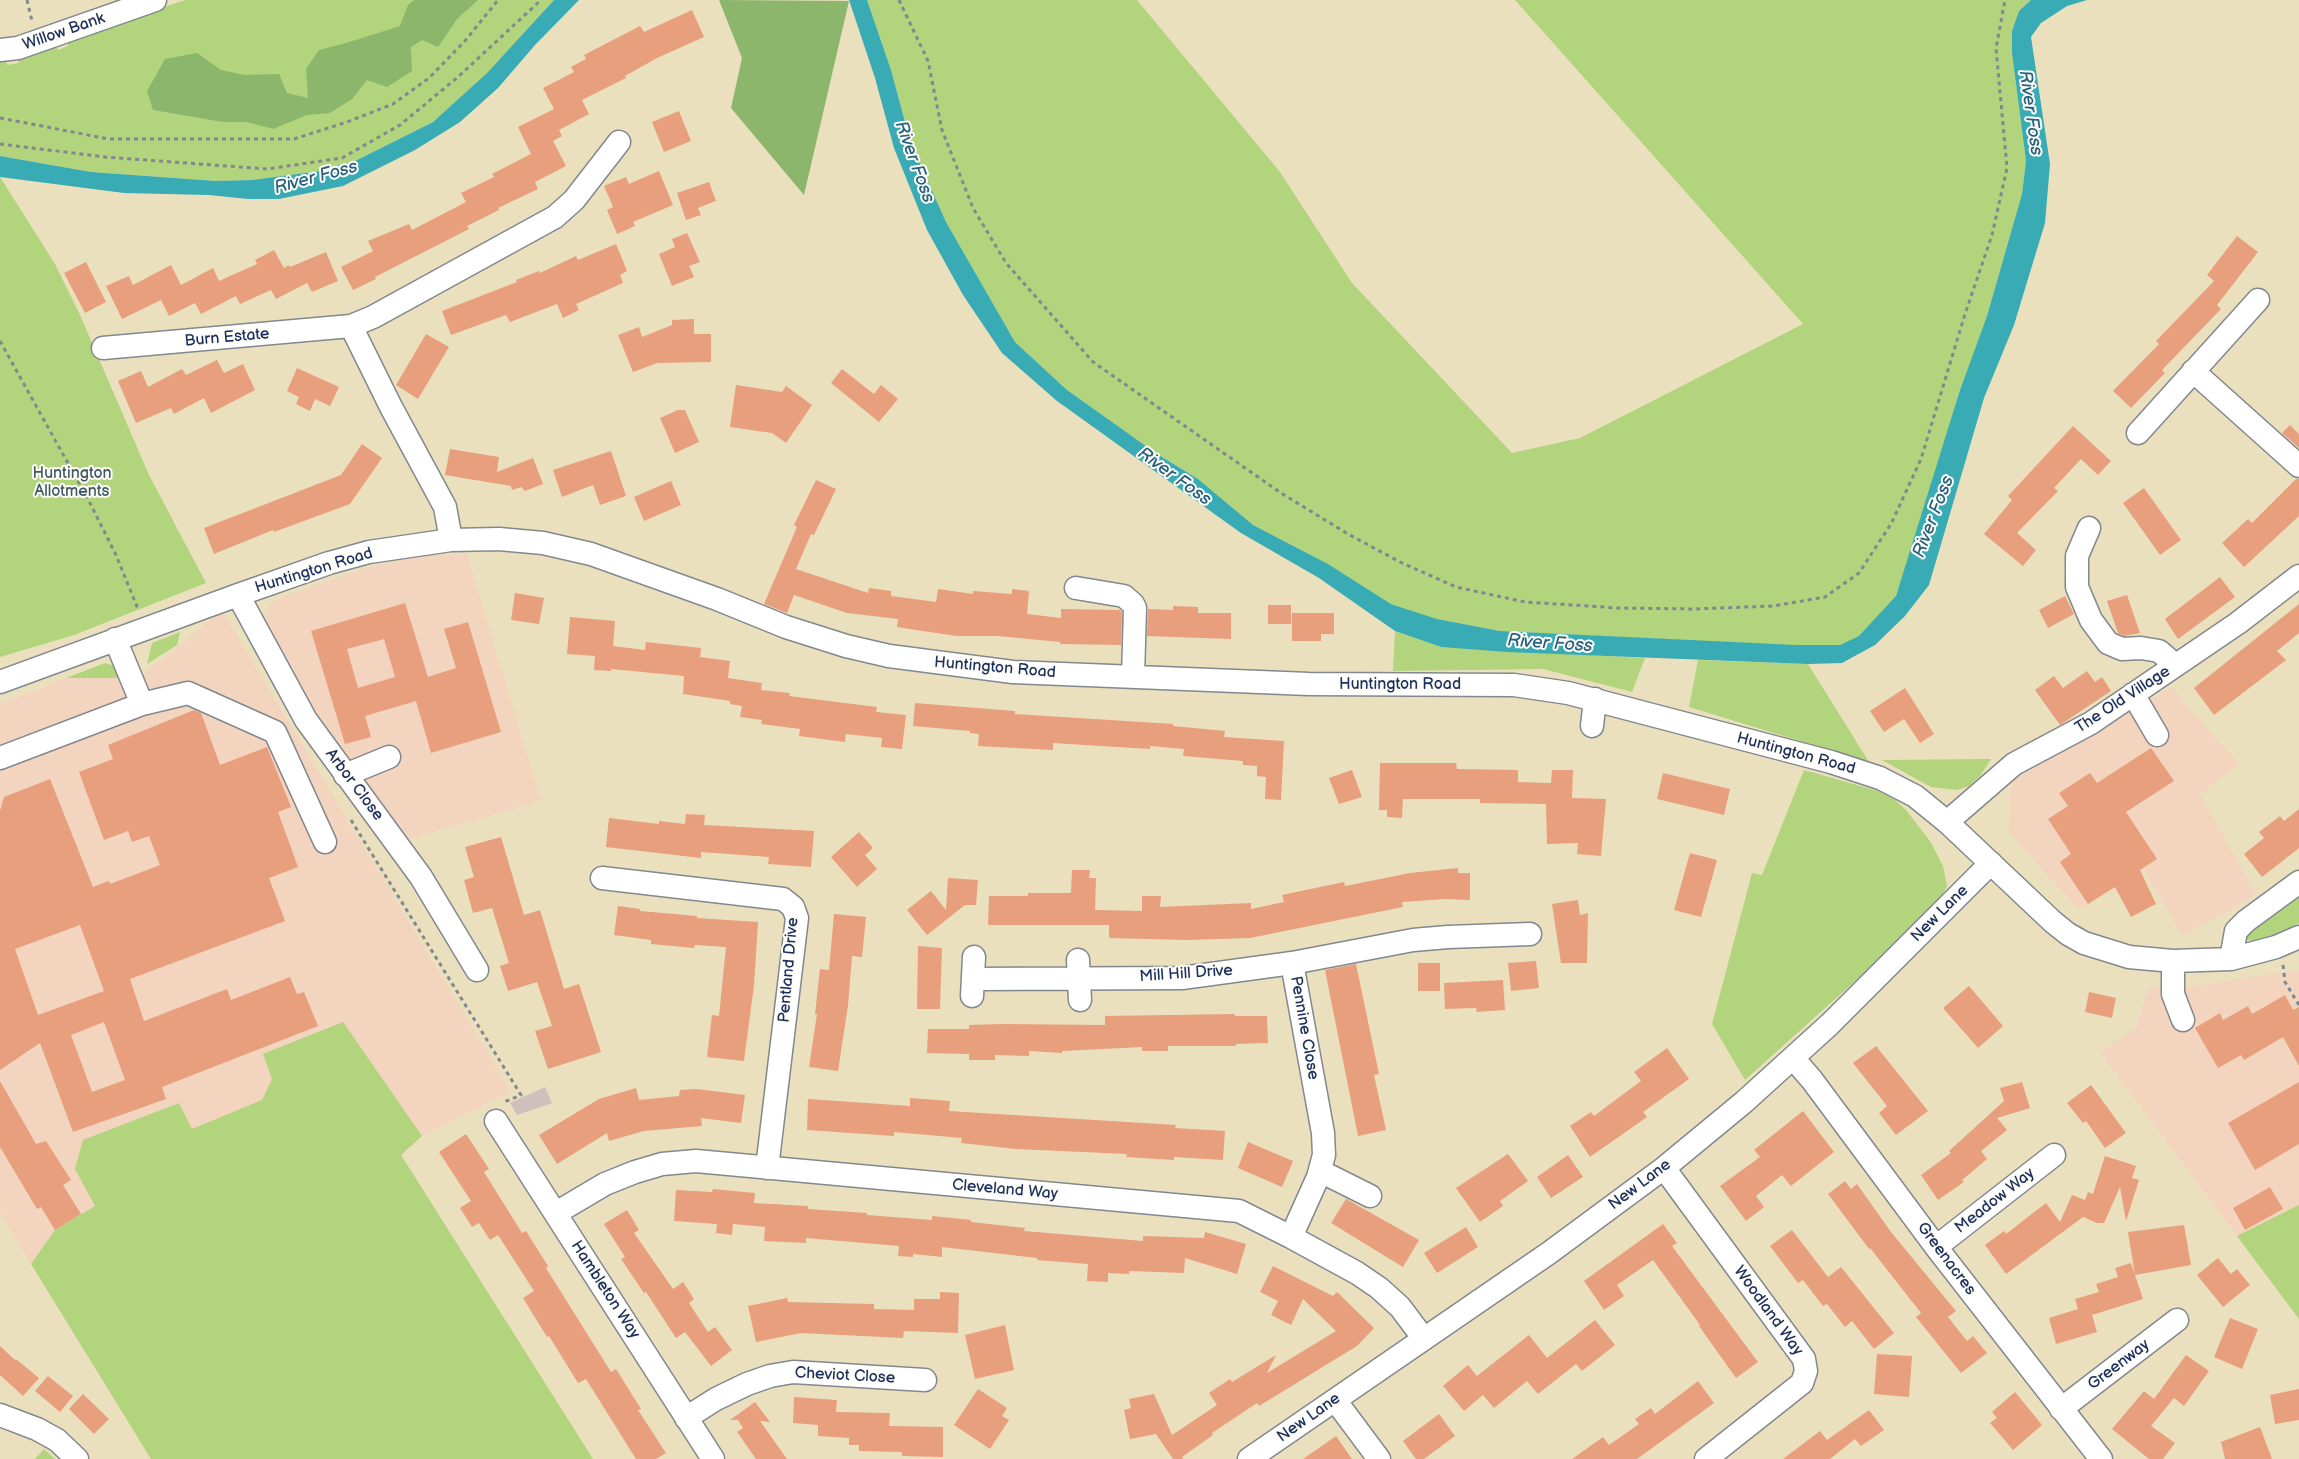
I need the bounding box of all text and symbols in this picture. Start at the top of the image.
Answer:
street label: Willow Bank [20,9,108,55]
water label: River Foss [2013,69,2047,157]
water label: River Foss [889,118,939,206]
water label: River Foss [272,157,360,199]
street label: Burn Estate [184,325,270,351]
water label: River Foss [1133,443,1215,511]
park label: Huntington Allotments [32,464,112,502]
water label: River Foss [1909,473,1959,561]
street label: Huntington Road [253,544,375,598]
water label: River Foss [1507,630,1593,658]
street label: Huntington Road [933,653,1057,683]
street label: The Old Village [2072,662,2174,738]
street label: Huntington Road [1339,675,1461,695]
street label: Huntington Road [1735,729,1857,779]
street label: Arbor Close [321,745,387,825]
street label: New Lane [1907,881,1973,947]
street label: Pentland Drive [775,917,803,1023]
street label: Mill Hill Drive [1139,961,1233,987]
street label: Pennine Close [1285,975,1323,1081]
street label: New Lane [1605,1155,1675,1215]
street label: Meadow Way [1951,1164,2039,1238]
street label: Cleveland Way [951,1176,1059,1204]
street label: Greenacres [1912,1219,1980,1299]
street label: Hambleton Way [566,1237,644,1343]
street label: Woodland Way [1729,1262,1807,1360]
street label: Greenway [2084,1336,2154,1394]
street label: Cheviot Close [794,1364,896,1388]
street label: New Lane [1274,1389,1344,1447]

